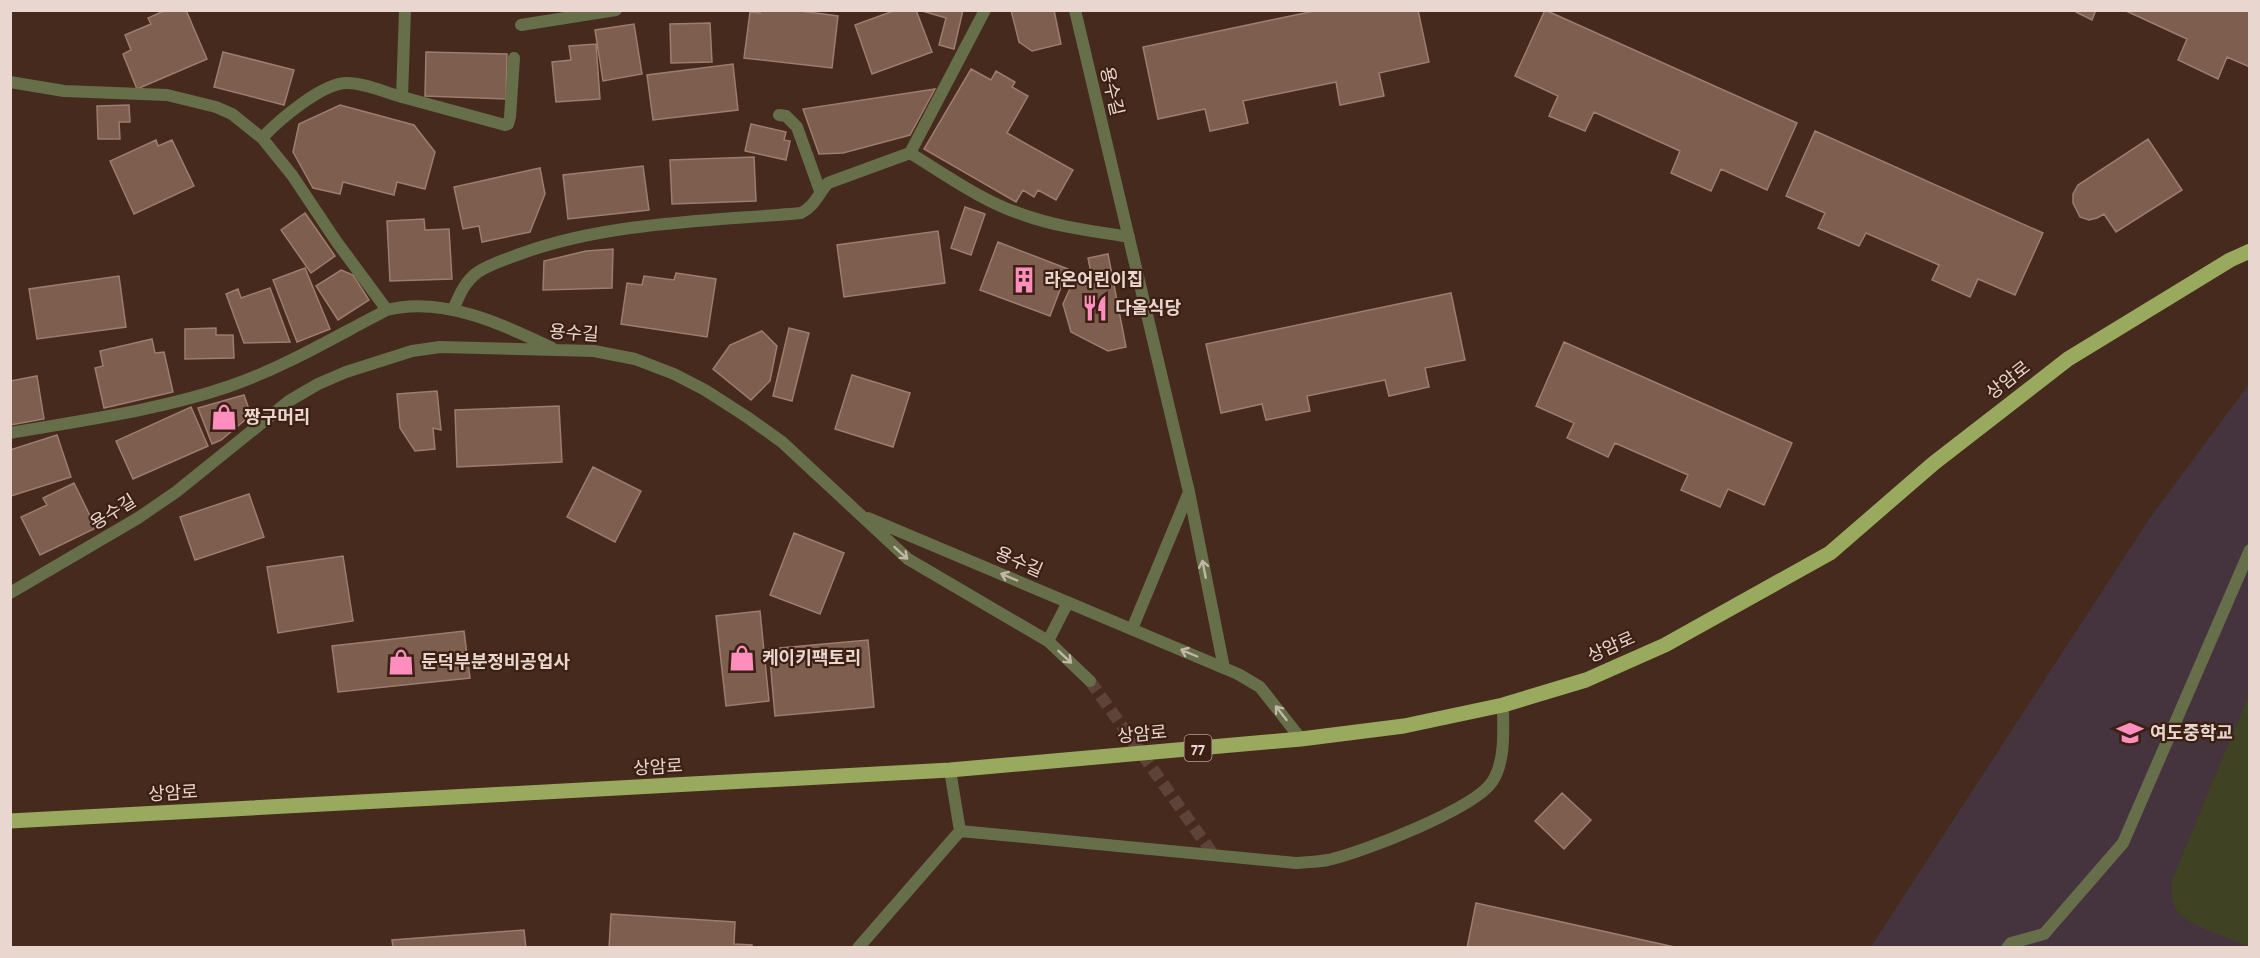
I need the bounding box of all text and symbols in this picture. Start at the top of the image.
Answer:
street label: 용수길 [1097,65,1126,117]
building icon: 라온어린이집 [1009,265,1039,295]
place label: 라온어린이집 [1044,271,1143,290]
restaurant icon: 다올식당 [1080,293,1110,323]
place label: 다올식당 [1115,299,1181,318]
street label: 용수길 [549,322,599,345]
street label: 상암로 [1982,357,2034,403]
shop icon: 짱구머리 [209,402,239,432]
place label: 짱구머리 [244,408,310,427]
street label: 용수길 [87,491,139,534]
street label: 용수길 [992,544,1045,581]
one-way arrow [894,546,909,560]
one-way arrow [1198,560,1209,579]
one-way arrow [1000,571,1019,582]
street label: 상암로 [1584,628,1638,666]
shop icon: 케이키팩토리 [727,643,757,673]
shop icon: 둔덕부분정비공업사 [386,647,416,677]
one-way arrow [1180,647,1198,658]
place label: 케이키팩토리 [762,649,861,668]
one-way arrow [1058,650,1073,665]
place label: 둔덕부분정비공업사 [421,653,570,672]
one-way arrow [1274,706,1287,722]
school or university icon: 여도중학교 [2115,718,2145,748]
street label: 상암로 [1116,722,1168,746]
place label: 여도중학교 [2150,723,2233,743]
road number: 77 [1184,735,1212,761]
street label: 상암로 [633,756,683,778]
street label: 상암로 [148,782,198,804]

